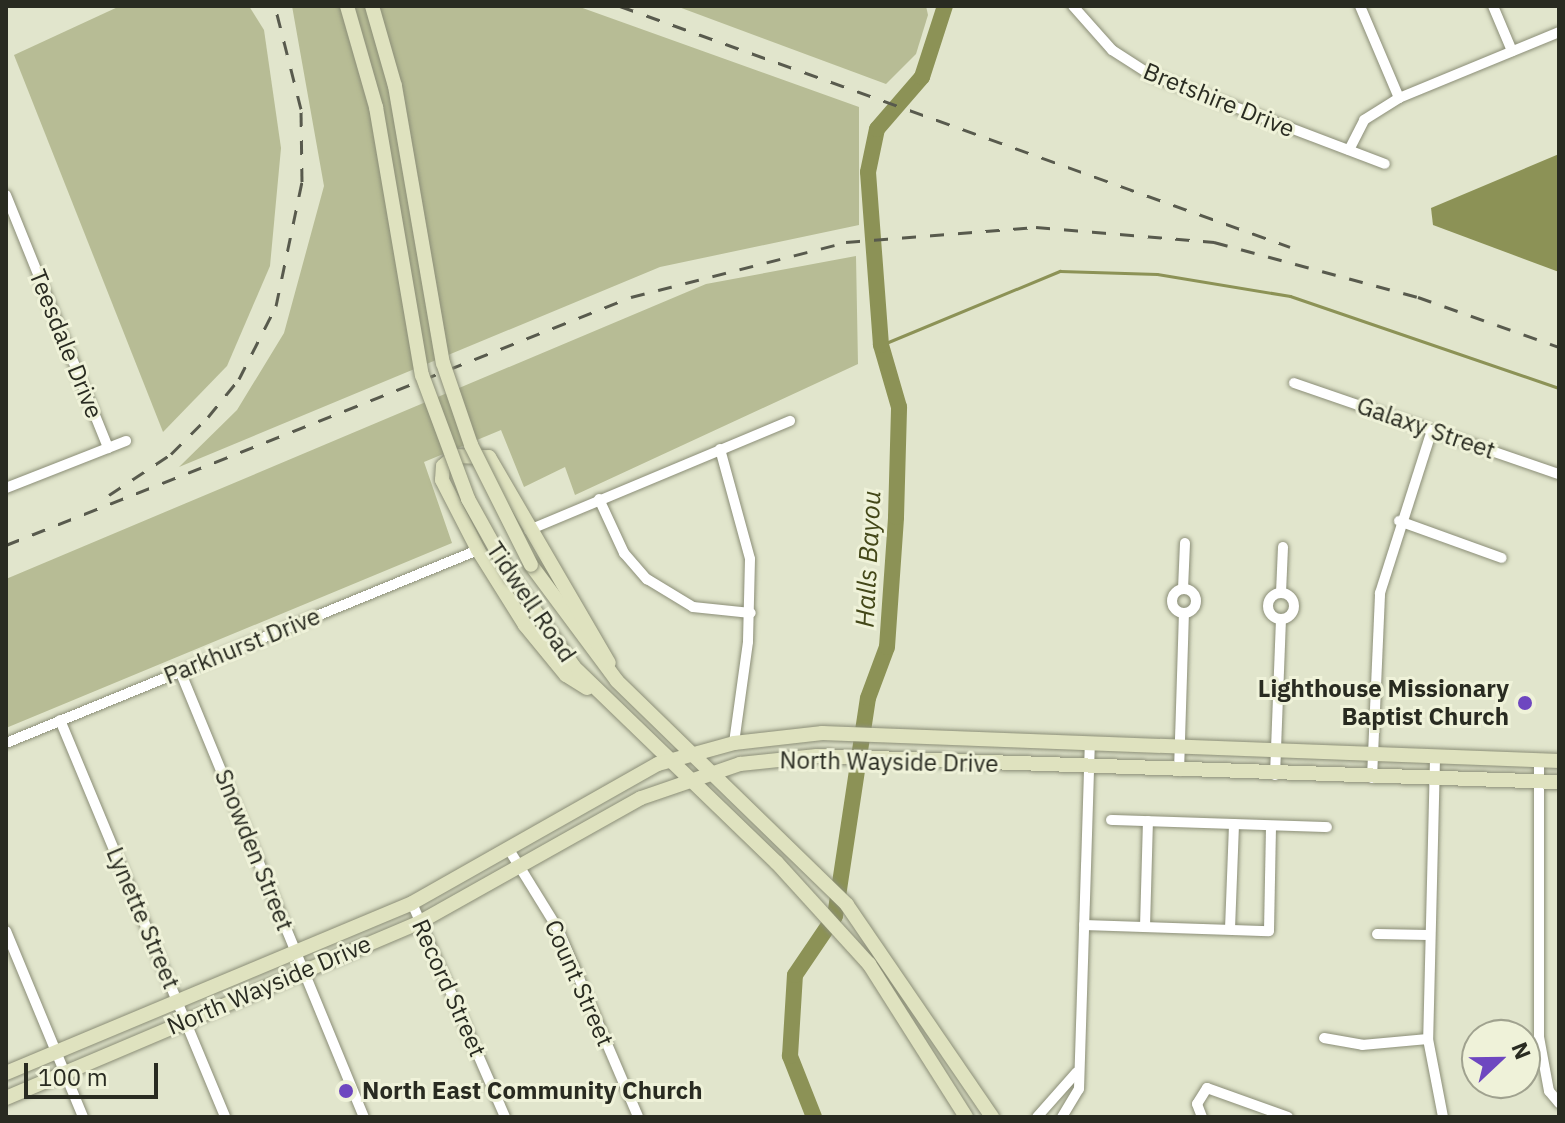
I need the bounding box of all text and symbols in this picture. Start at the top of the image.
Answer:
street label: Bretshire Drive [1139,57,1299,143]
street label: Teesdale Drive [23,265,109,423]
street label: Galaxy Street [1353,391,1499,465]
water label: Halls Bayou [849,490,887,628]
street label: Tidwell Road [480,536,582,668]
street label: Parkhurst Drive [160,602,324,690]
place label: Lighthouse Missionary Baptist Church [1258,675,1509,731]
marker: Lighthouse Missionary Baptist Church [1516,694,1534,712]
street label: North Wayside Drive [779,746,999,778]
street label: Snowden Street [209,765,299,935]
street label: Lynette Street [100,843,186,993]
street label: Record Street [406,915,492,1061]
street label: Count Street [538,915,620,1051]
street label: North Wayside Drive [163,929,375,1041]
north arrow [1461,1019,1541,1099]
text: N [1505,1038,1538,1063]
scale bar [28,1047,162,1097]
text: 100 m [38,1061,108,1093]
place label: North East Community Church [362,1077,703,1105]
marker: North East Community Church [337,1082,355,1100]

